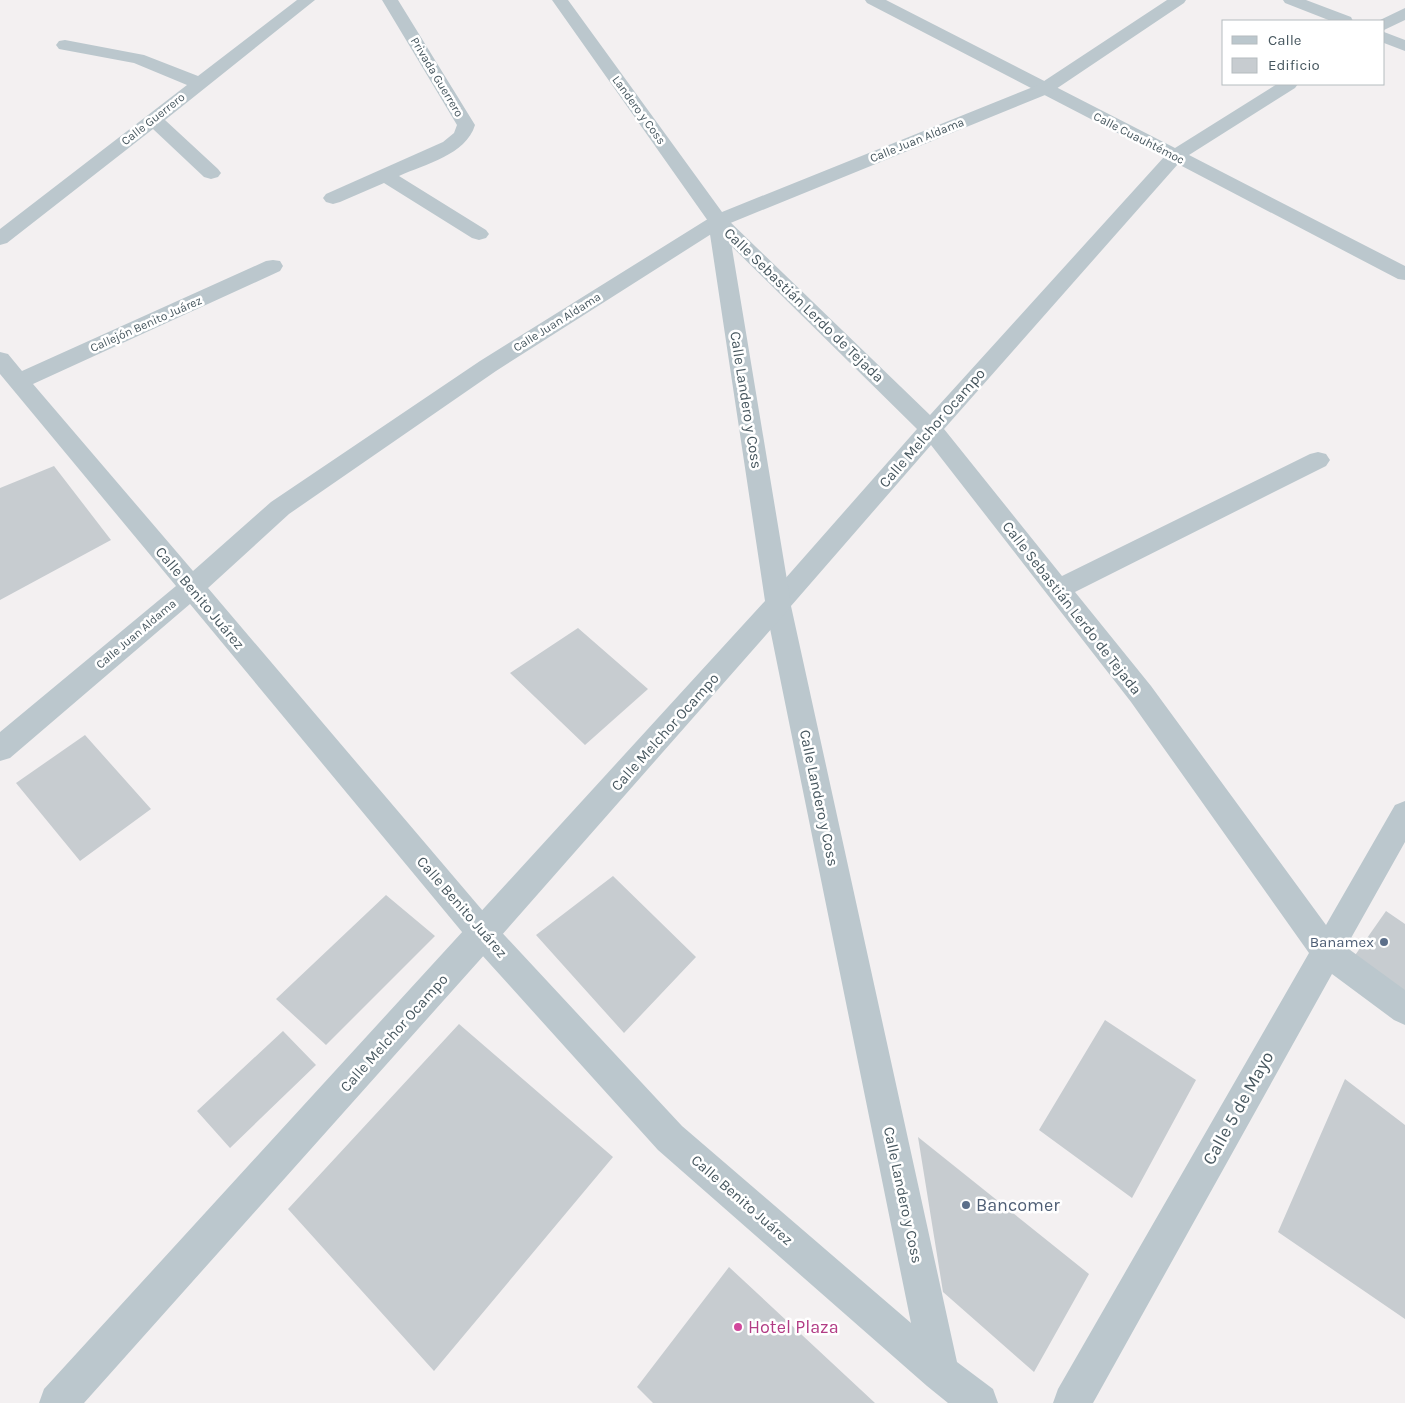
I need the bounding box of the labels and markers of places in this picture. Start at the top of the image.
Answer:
place label: Banamex [1310,933,1374,951]
marker: Banamex [1378,936,1390,948]
place label: Bancomer [976,1194,1060,1216]
marker: Bancomer [960,1199,972,1211]
place label: Hotel Plaza [748,1316,839,1338]
marker: Hotel Plaza [732,1321,744,1333]

